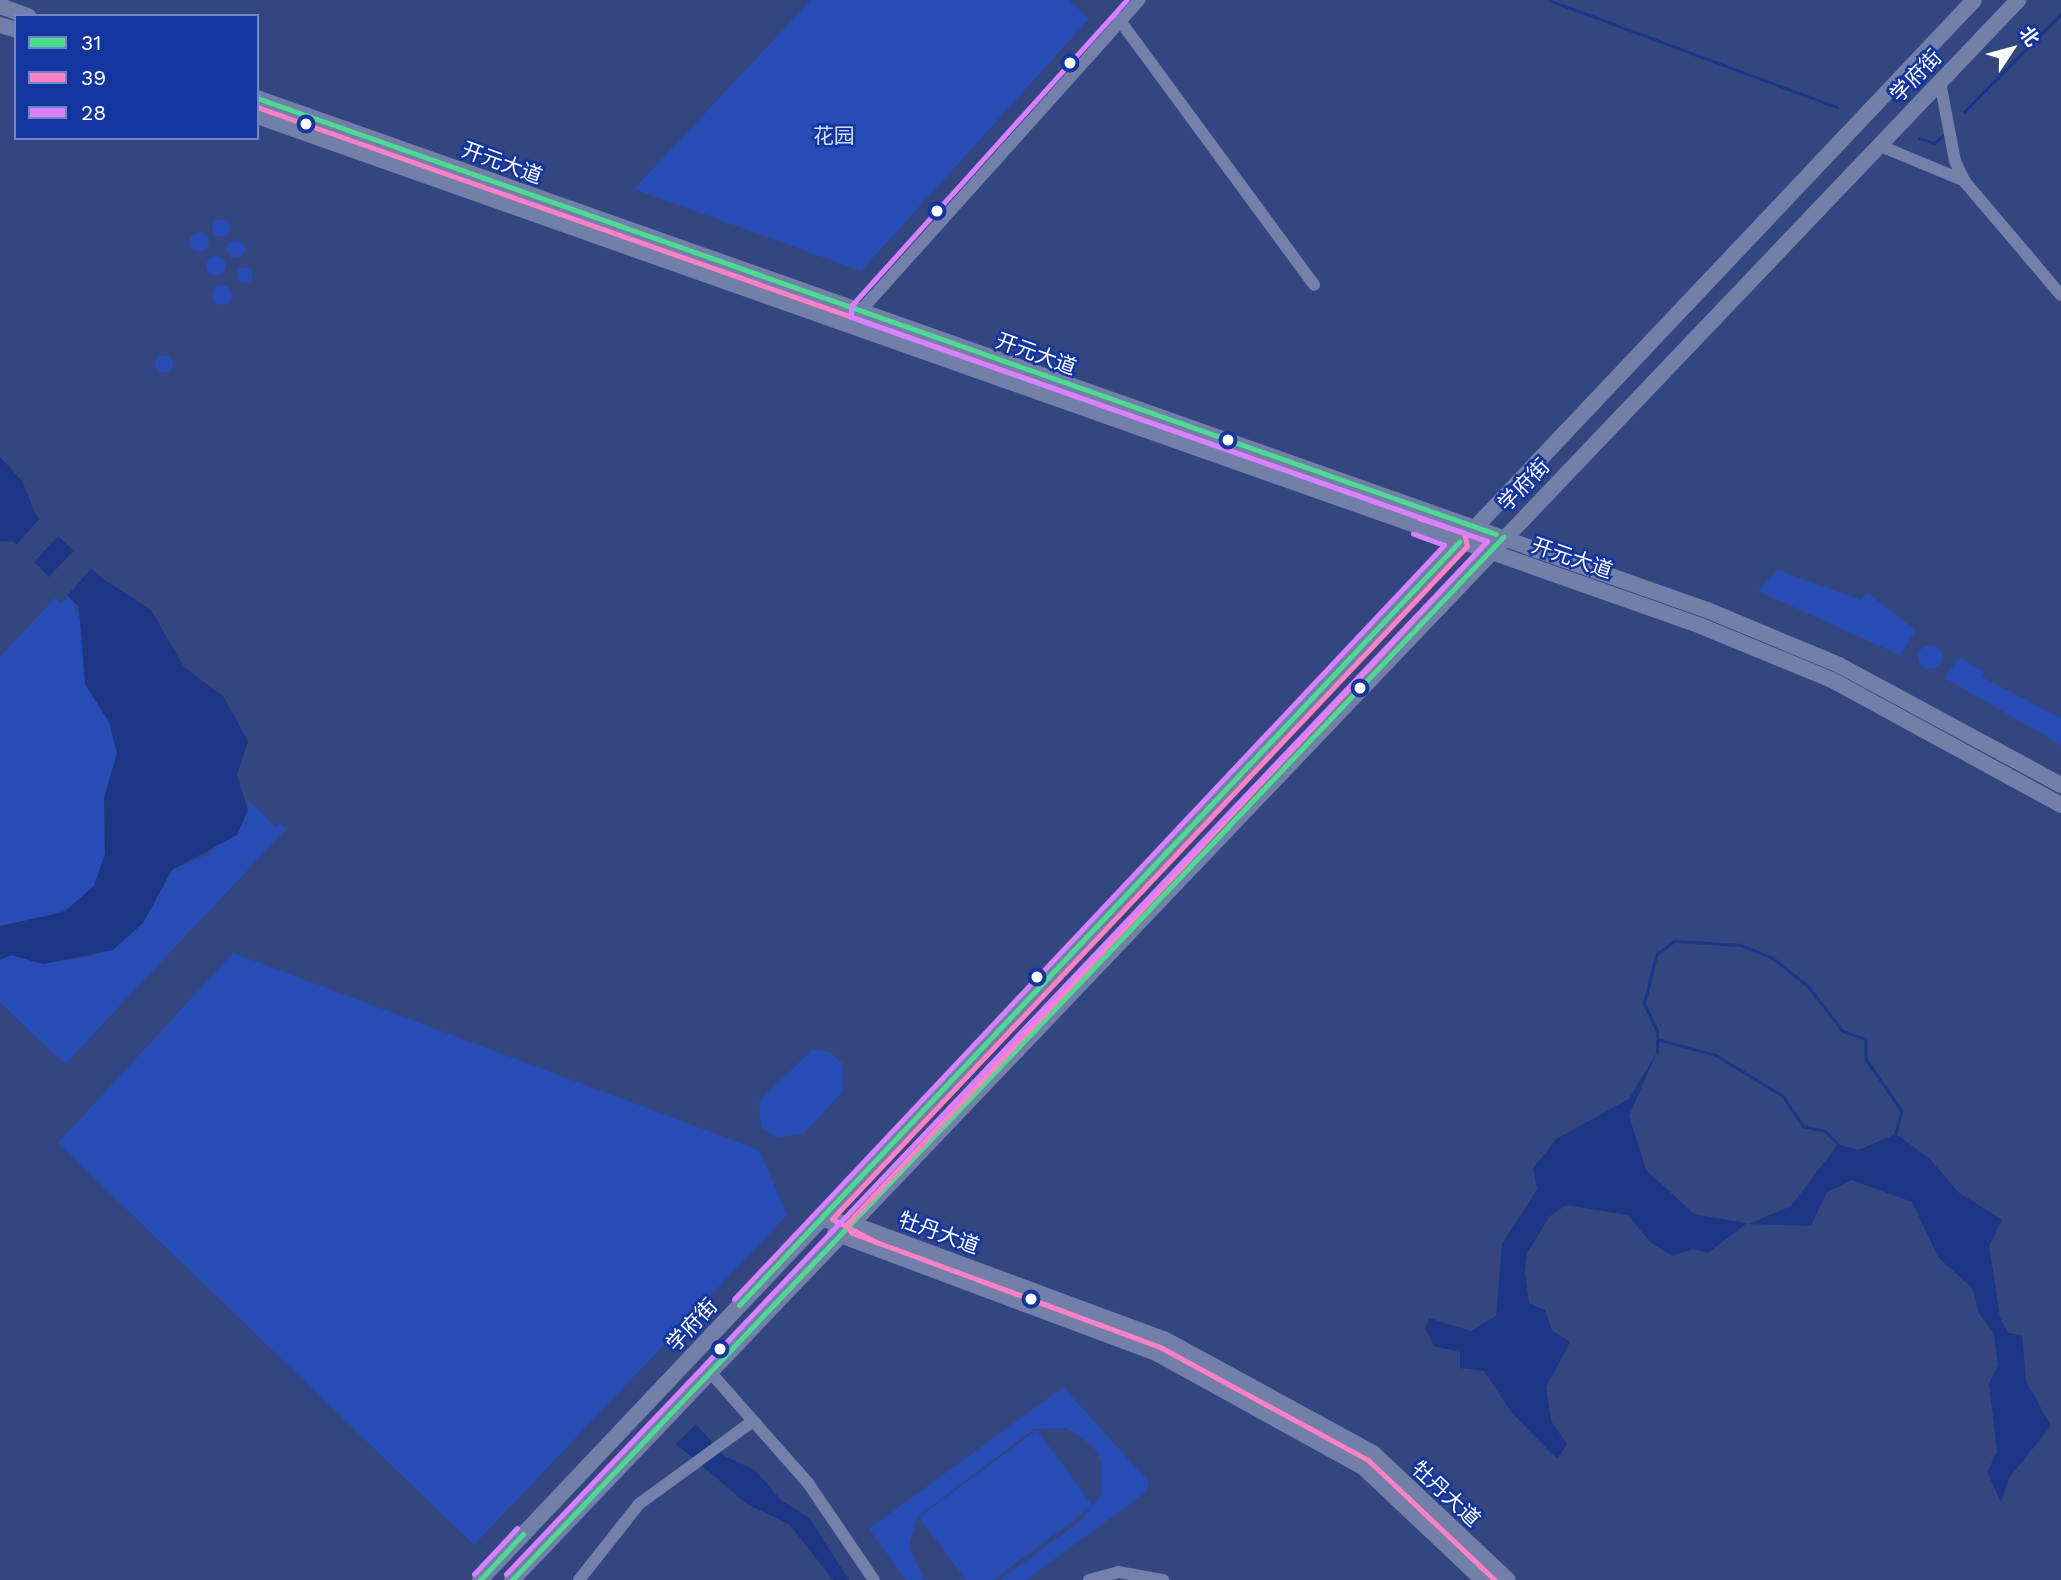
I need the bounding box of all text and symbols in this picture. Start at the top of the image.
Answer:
legend [14,14,259,140]
north arrow [1977,14,2047,84]
text: 北 [2014,22,2044,51]
text: 31 [81,30,101,55]
street label: 学府街 [1885,45,1947,107]
unlabelled marker [1063,56,1077,70]
text: 39 [81,65,106,90]
text: 28 [81,100,106,125]
unlabelled marker [299,117,313,131]
park label: 花园 [813,123,855,149]
street label: 开元大道 [458,137,546,189]
unlabelled marker [930,204,944,218]
street label: 开元大道 [992,328,1080,380]
unlabelled marker [1221,433,1235,447]
street label: 学府街 [1493,454,1555,516]
street label: 开元大道 [1528,532,1616,584]
unlabelled marker [1353,681,1367,695]
unlabelled marker [1030,970,1044,984]
street label: 牡丹大道 [895,1207,983,1259]
unlabelled marker [1024,1292,1038,1306]
street label: 学府街 [661,1293,723,1357]
unlabelled marker [713,1342,727,1356]
street label: 牡丹大道 [1407,1456,1485,1532]

